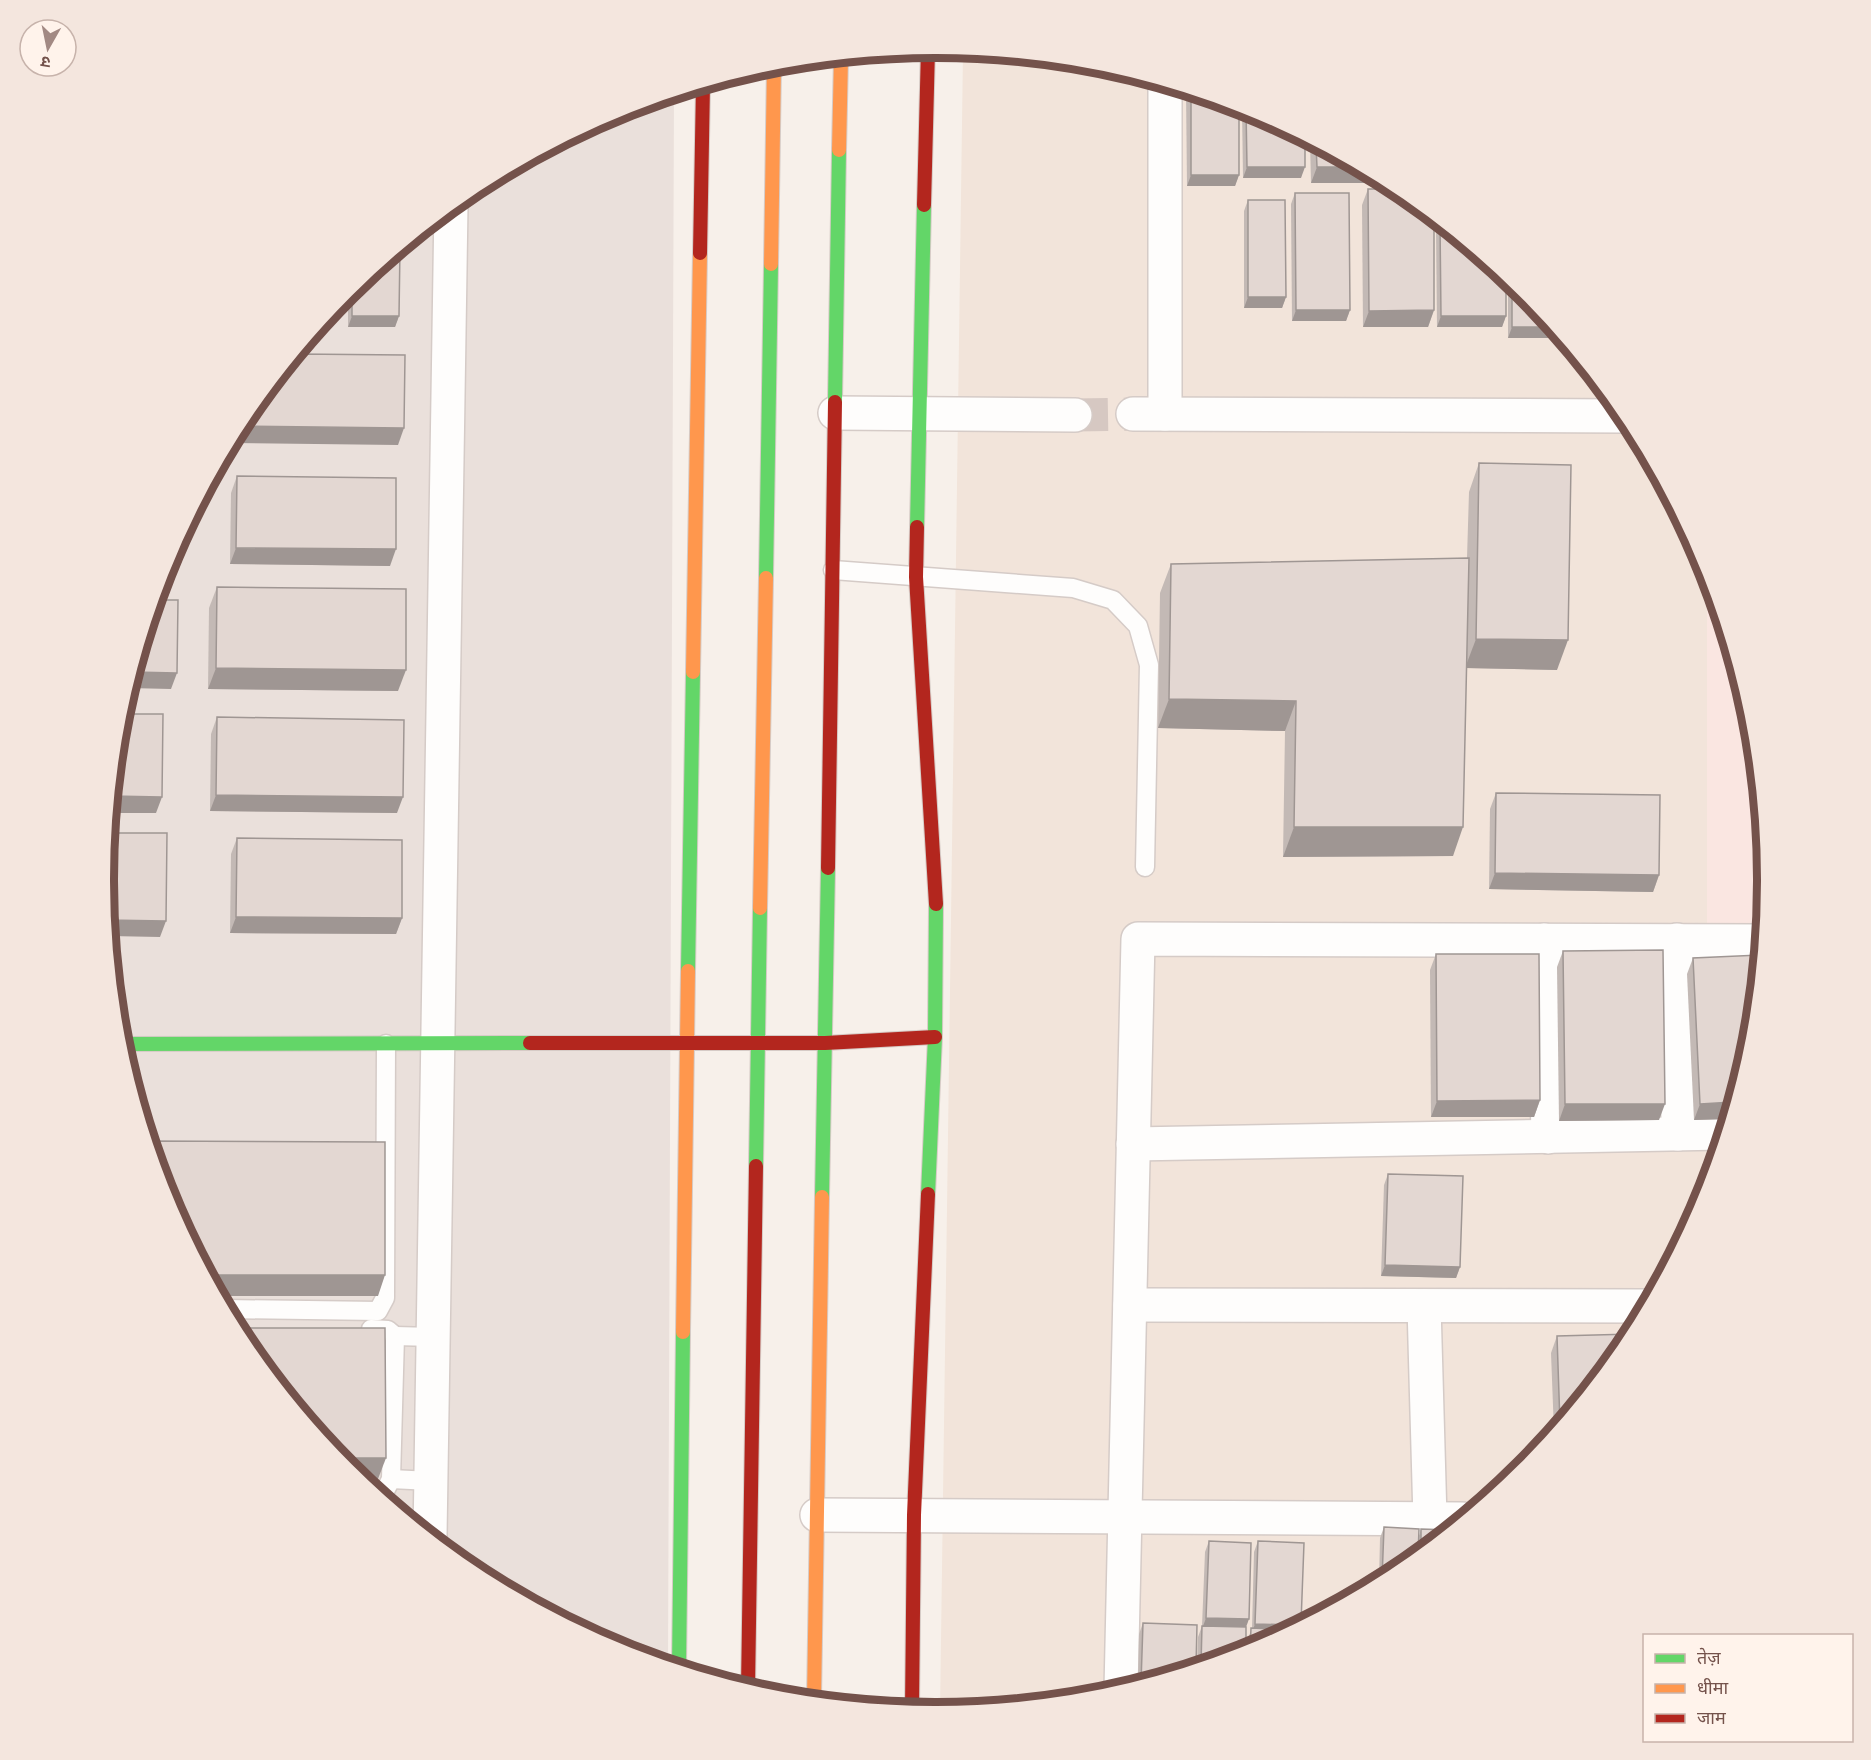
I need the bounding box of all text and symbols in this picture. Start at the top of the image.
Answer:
north arrow [18,18,78,78]
text: उ [39,50,52,71]
legend [1643,1634,1853,1742]
text: तेज़ [1697,1647,1721,1671]
text: धीमा [1697,1678,1728,1701]
text: जाम [1697,1708,1727,1731]

